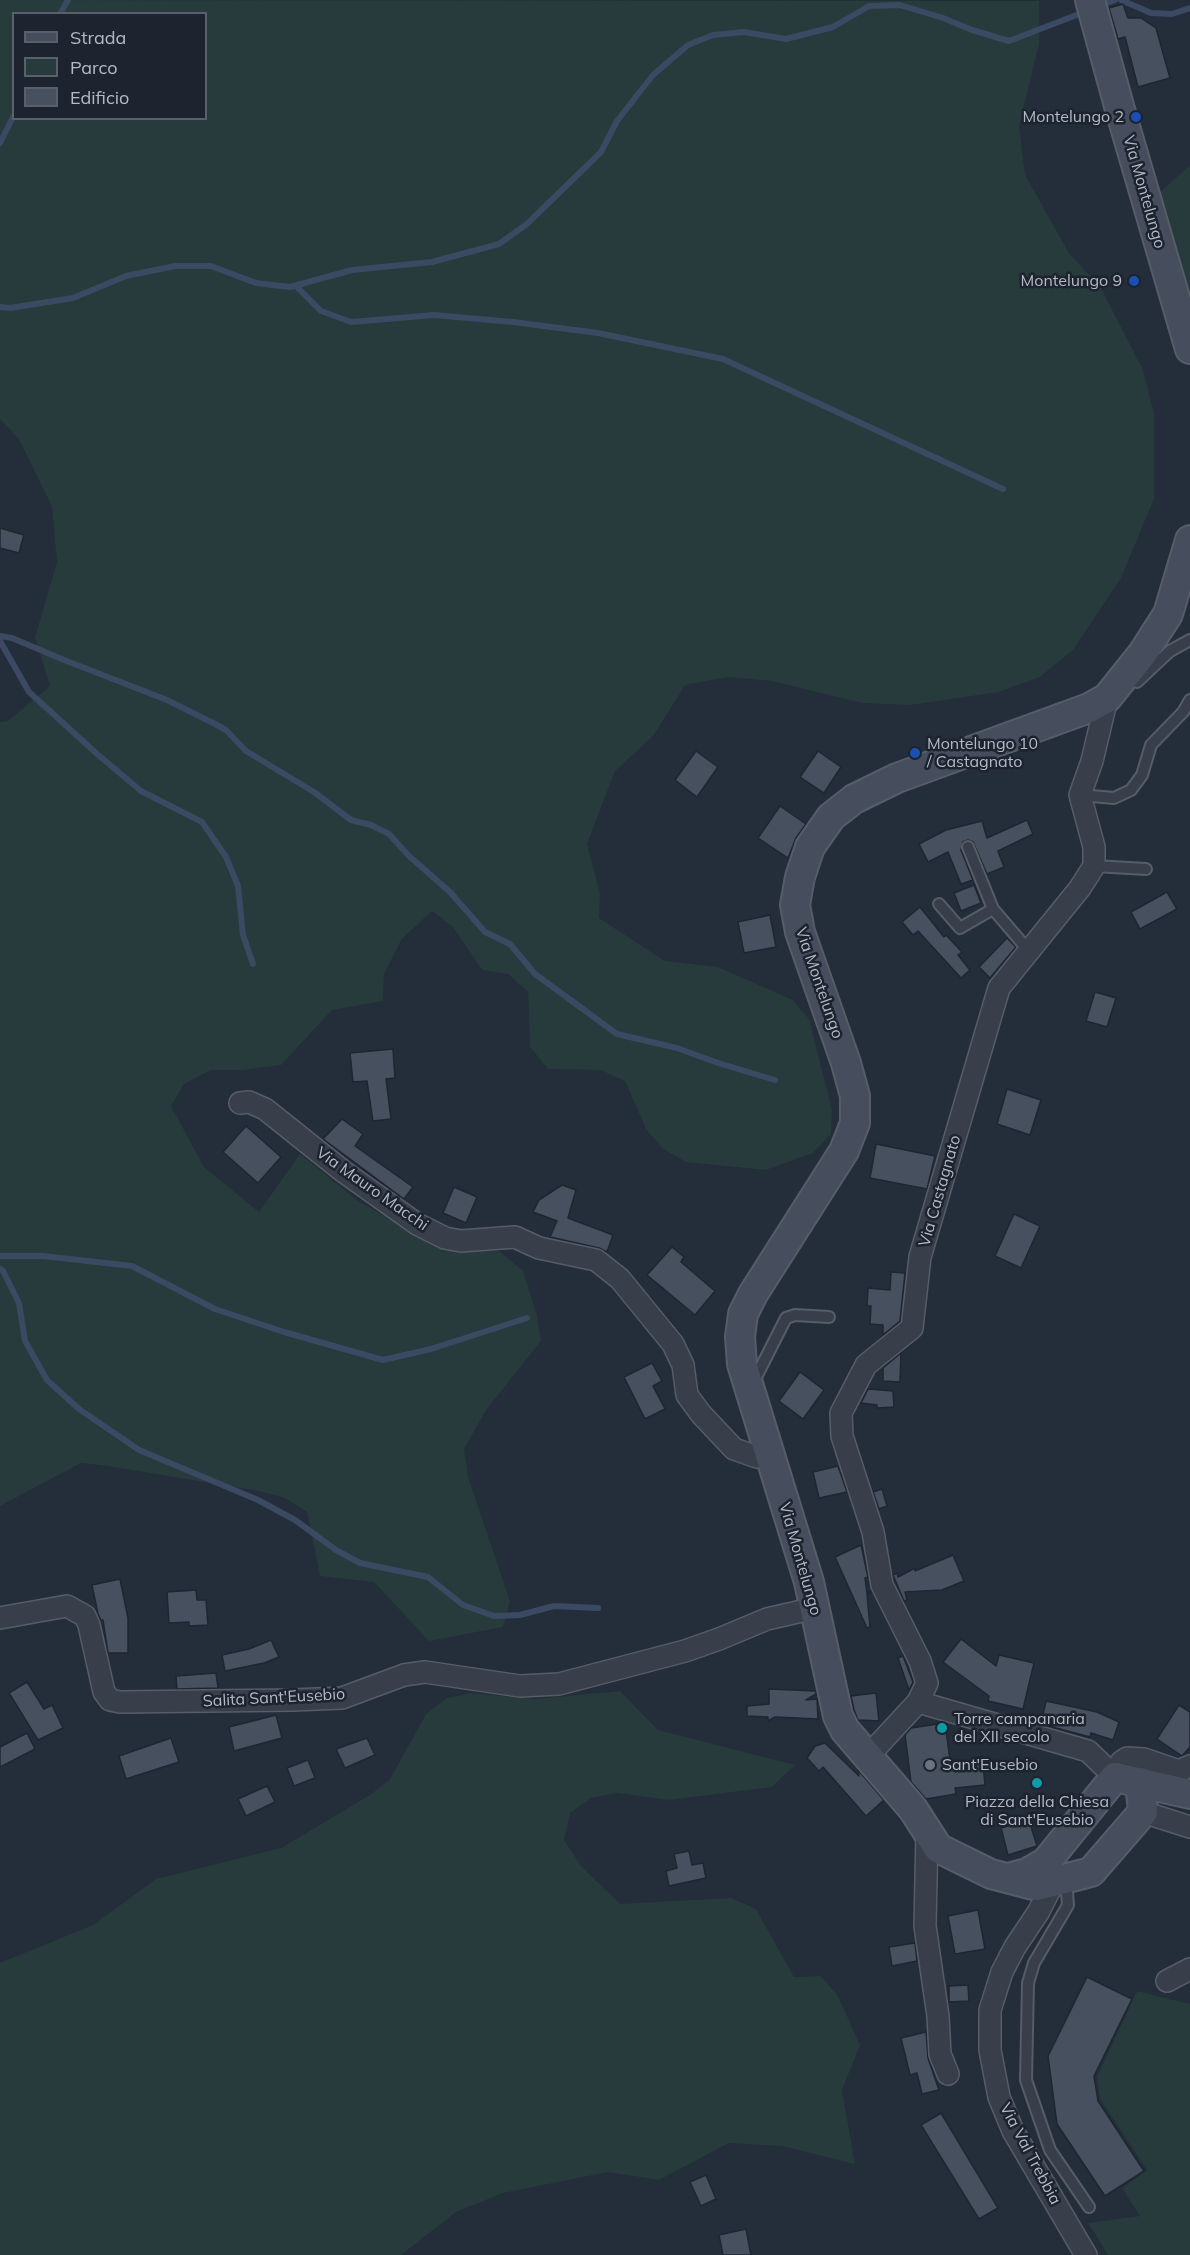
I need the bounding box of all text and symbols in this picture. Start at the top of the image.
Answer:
legend [12,12,207,120]
text: Strada [70,26,126,49]
text: Parco [70,56,118,79]
text: Edificio [70,86,129,109]
place label: Montelungo 2 [1023,107,1124,127]
marker: Montelungo 2 [1129,110,1143,124]
street label: Via Montelungo [1119,133,1169,251]
place label: Montelungo 9 [1021,271,1122,291]
marker: Montelungo 9 [1127,274,1141,288]
place label: Montelungo 10 / Castagnato [927,734,1038,772]
marker: Montelungo 10 / Castagnato [908,746,922,760]
street label: Via Montelungo [791,925,847,1041]
street label: Via Castagnato [915,1133,965,1249]
street label: Via Mauro Macchi [312,1143,432,1235]
street label: Via Montelungo [775,1500,825,1618]
street label: Salita Sant'Eusebio [202,1685,346,1711]
place label: Torre campanaria del XII secolo [954,1709,1085,1747]
marker: Torre campanaria del XII secolo [935,1721,949,1735]
place label: Sant'Eusebio [942,1755,1038,1775]
marker: Sant'Eusebio [923,1758,937,1772]
marker: Piazza della Chiesa di Sant'Eusebio [1030,1776,1044,1790]
place label: Piazza della Chiesa di Sant'Eusebio [965,1792,1109,1830]
street label: Via Val Trebbia [995,2100,1065,2208]

